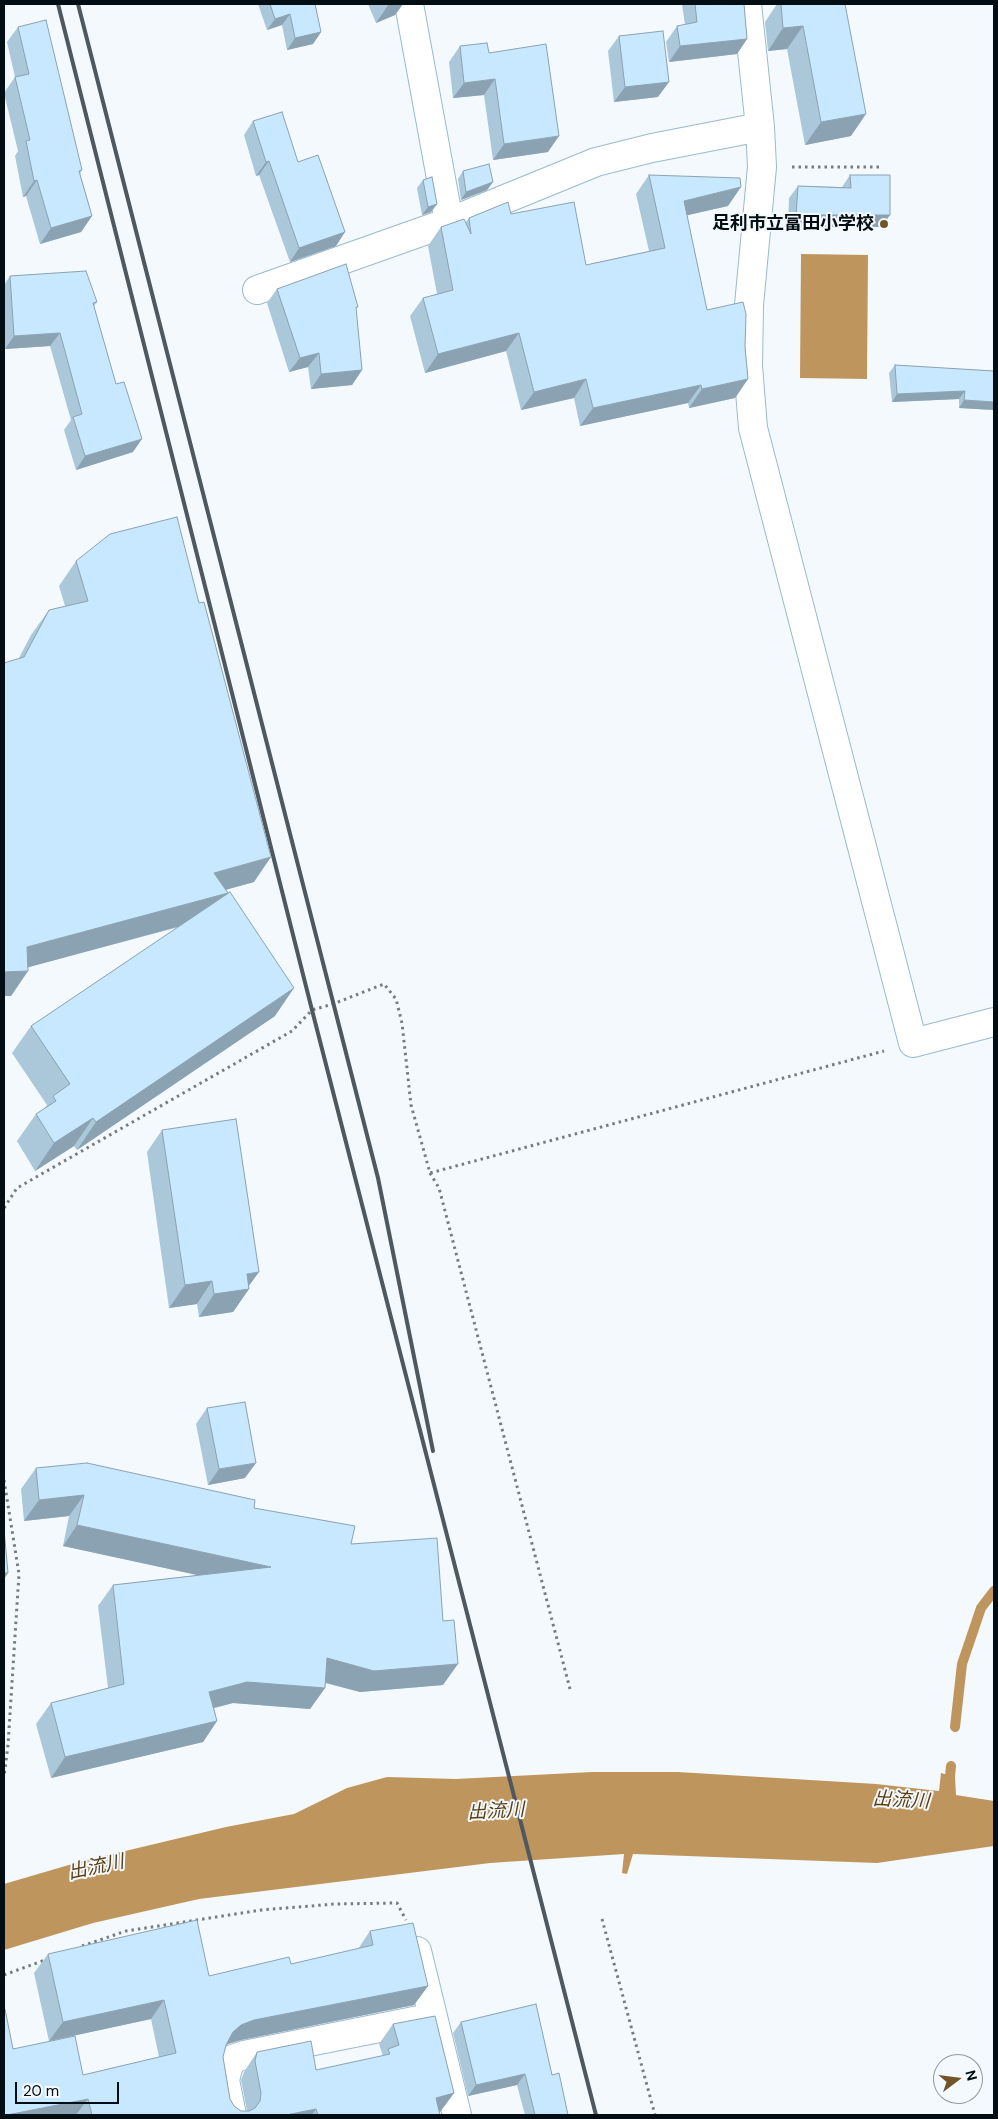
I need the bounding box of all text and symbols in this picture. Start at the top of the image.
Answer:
place label: 足利市立富田小学校 [712,213,874,235]
marker: 足利市立富田小学校 [878,218,890,230]
water label: 出流川 [872,1788,930,1814]
water label: 出流川 [467,1799,525,1825]
water label: 出流川 [66,1851,126,1885]
north arrow [933,2054,983,2104]
text: N [962,2068,982,2083]
scale bar [18,2072,121,2104]
text: 20 m [23,2081,59,2101]

